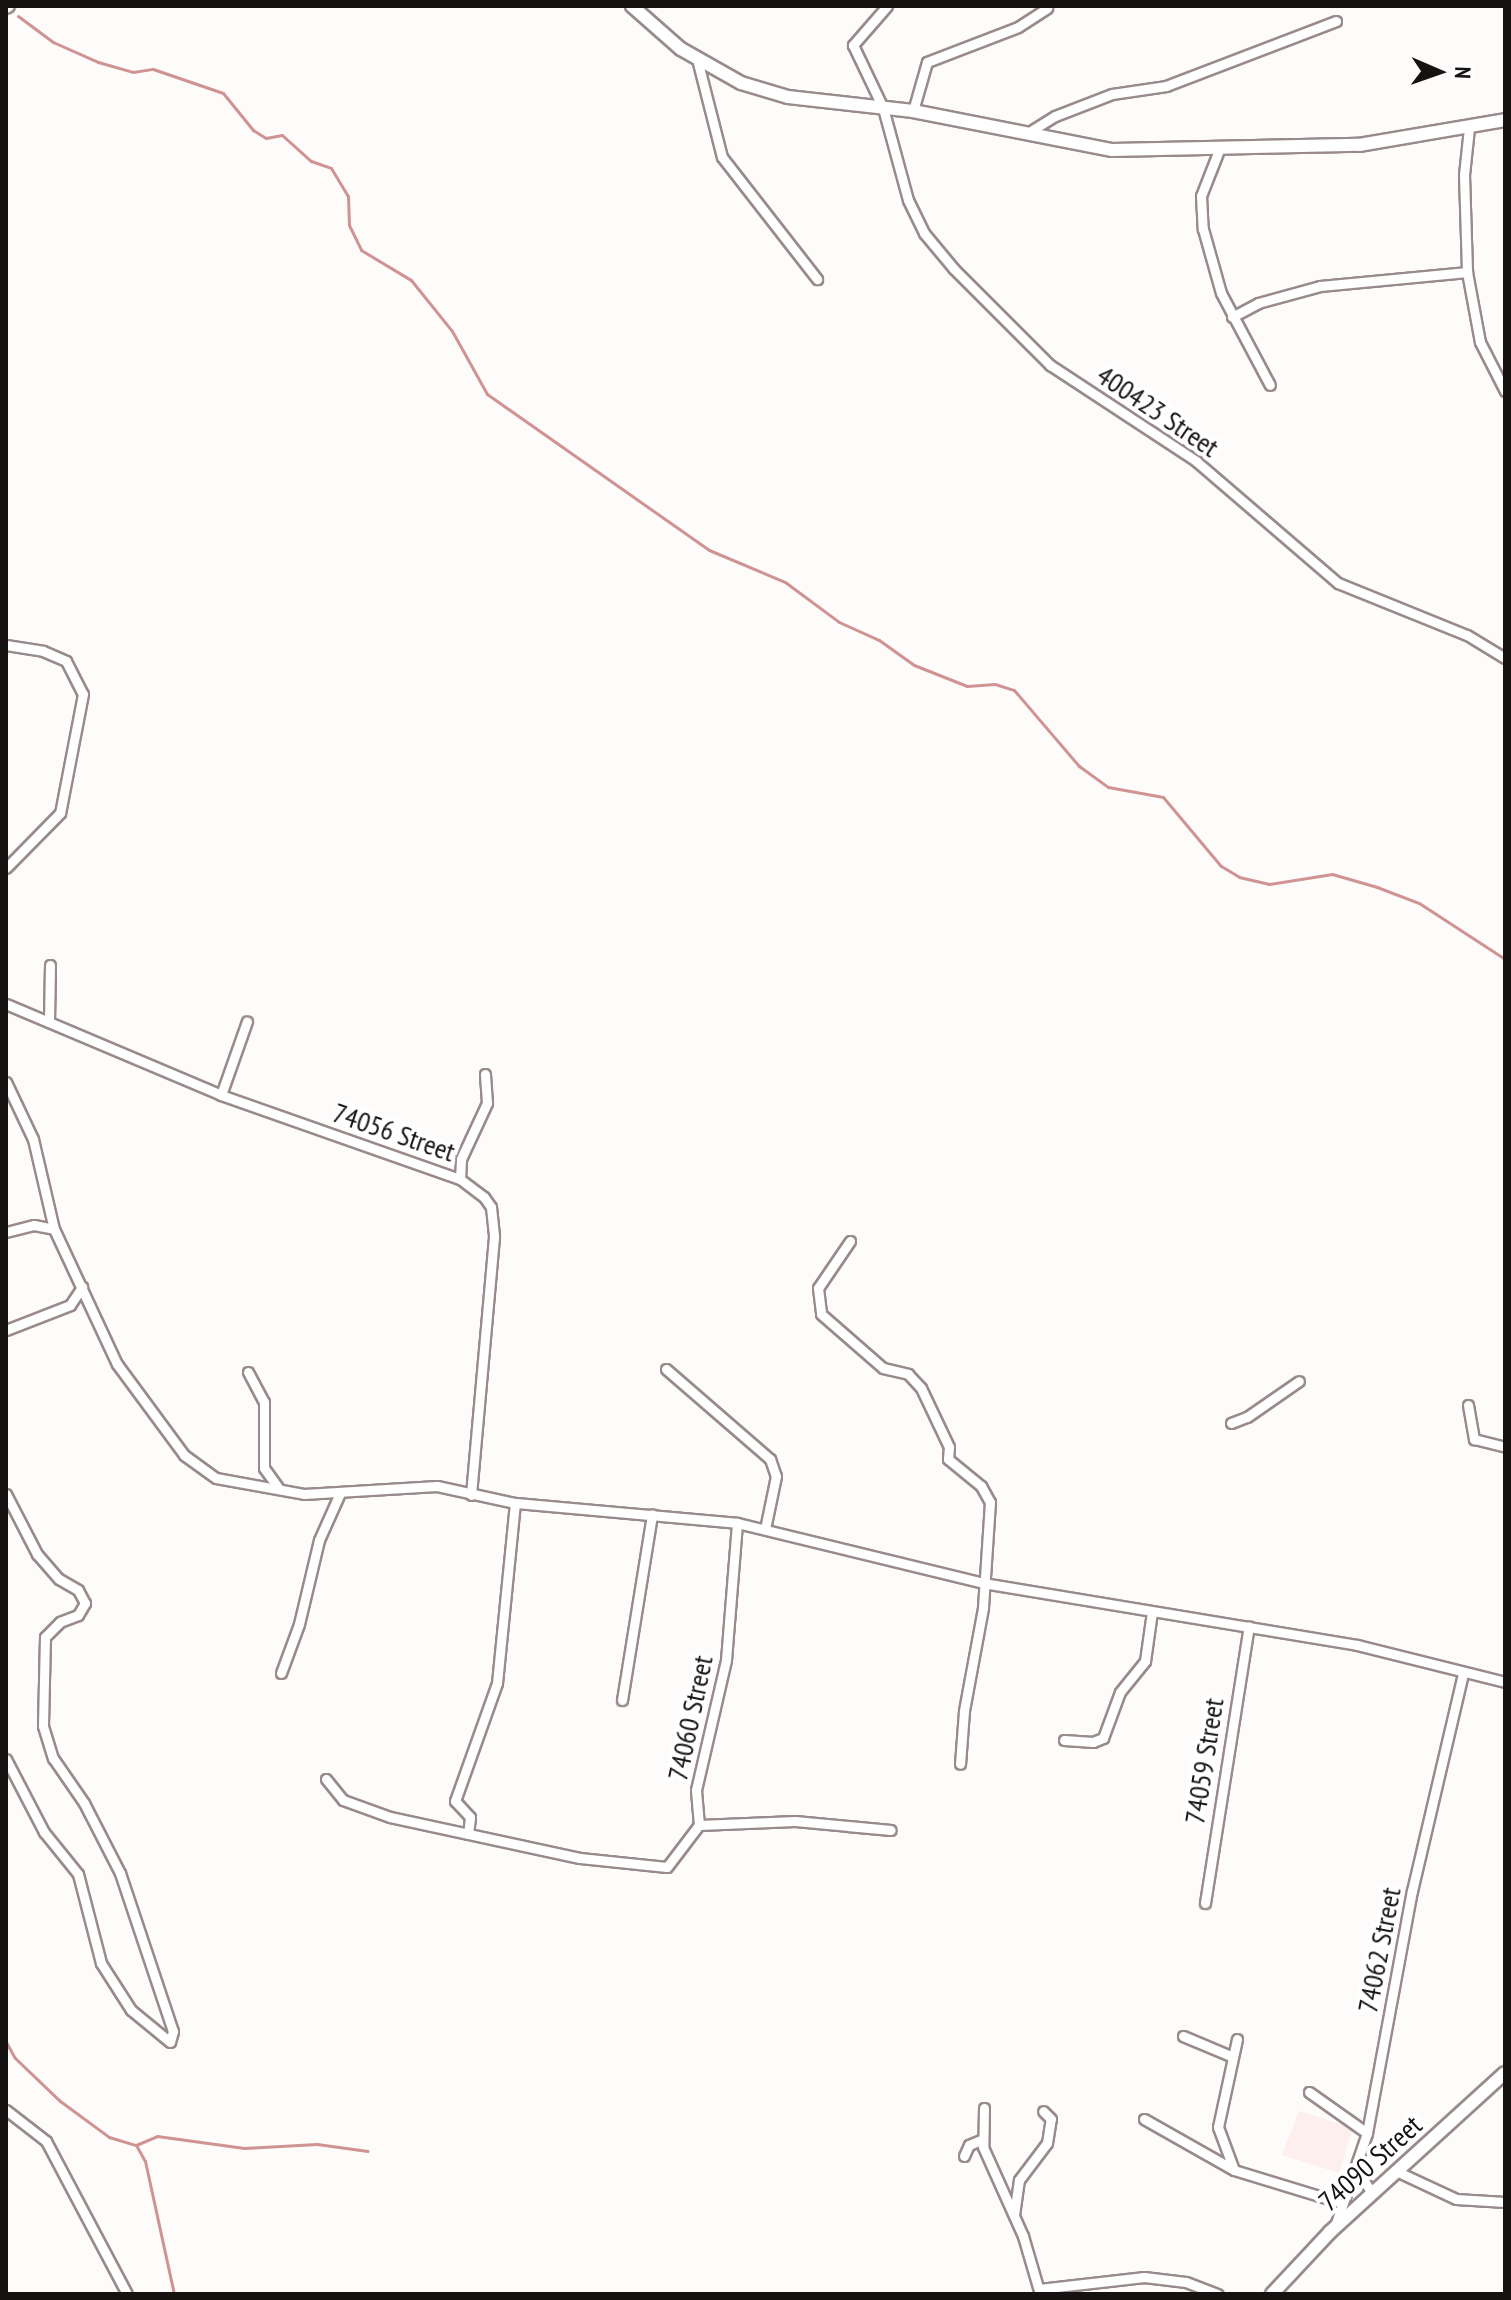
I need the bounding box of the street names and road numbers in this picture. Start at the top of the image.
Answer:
street label: 400423 Street [1091,358,1225,464]
street label: 74056 Street [329,1095,459,1169]
street label: 74060 Street [660,1652,720,1784]
street label: 74059 Street [1177,1696,1231,1826]
street label: 74062 Street [1350,1885,1408,2015]
street label: 74090 Street [1312,2108,1428,2218]

